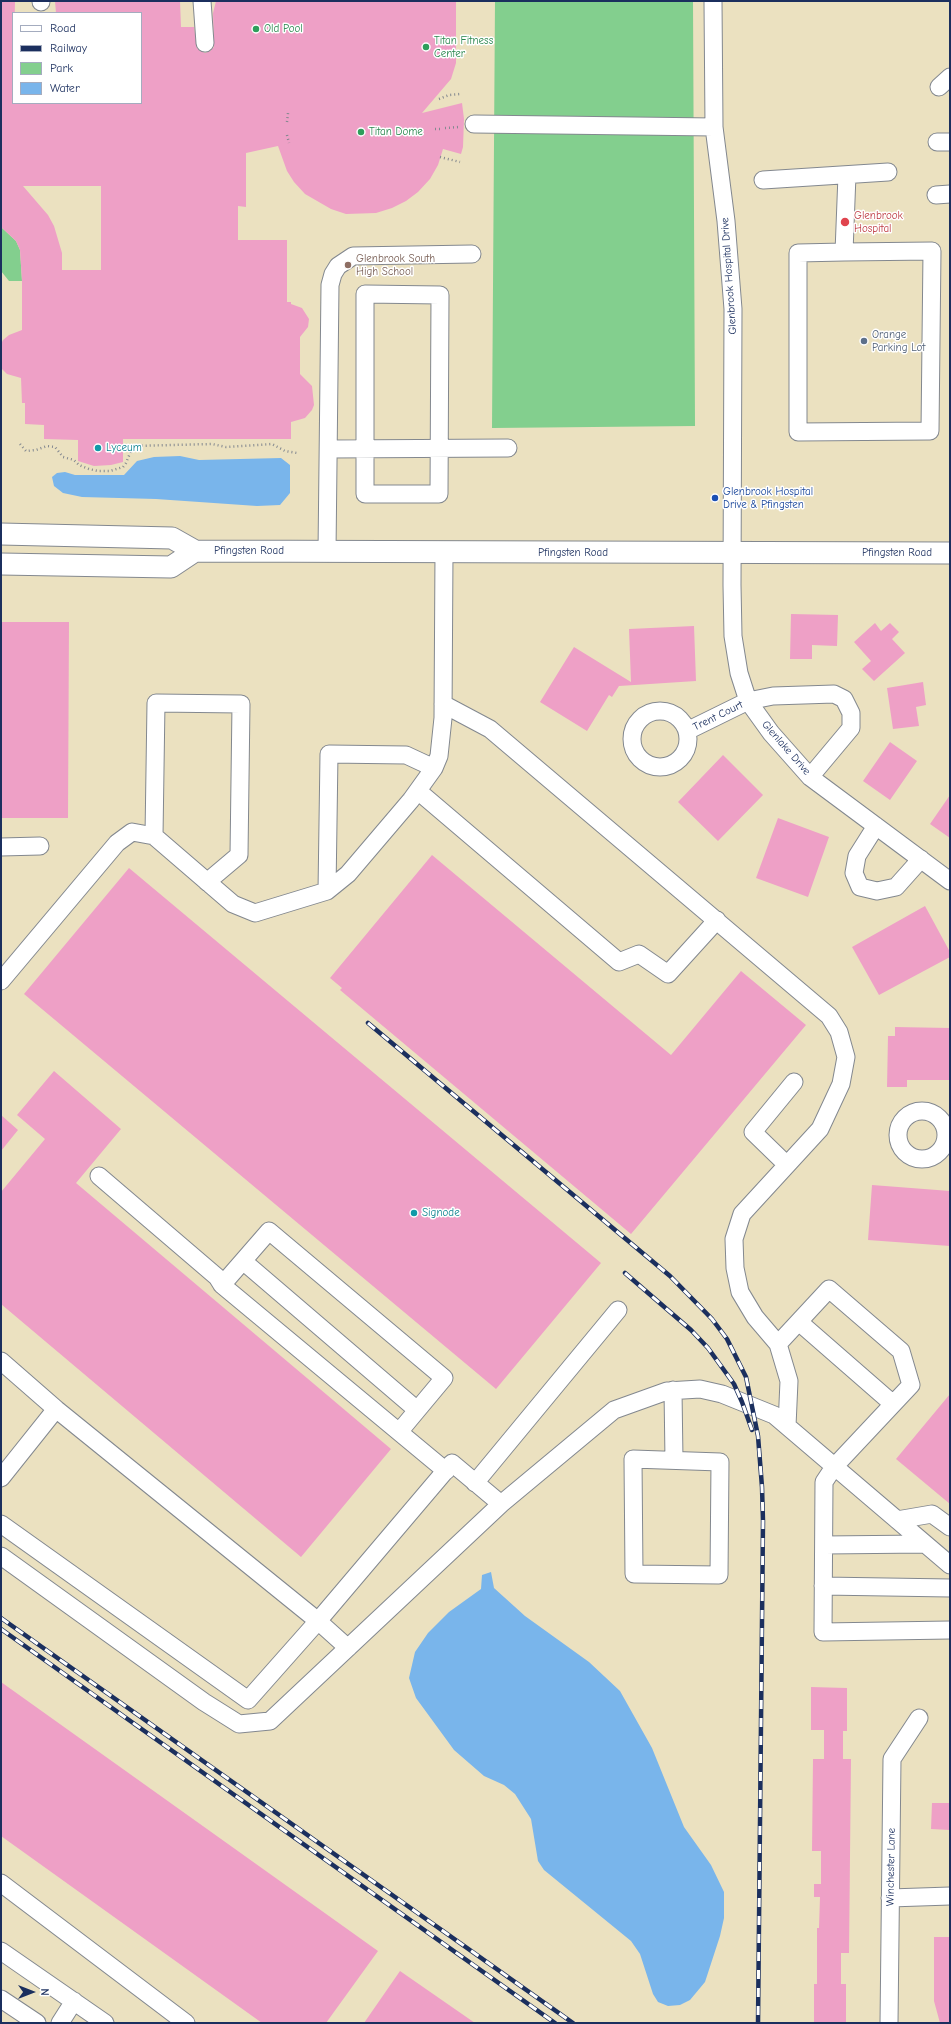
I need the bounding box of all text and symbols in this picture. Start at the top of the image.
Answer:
legend [12,12,142,104]
text: Road [50,21,76,35]
place label: Old Pool [264,22,303,36]
marker: Old Pool [251,24,261,34]
place label: Titan Fitness Center [434,34,493,60]
text: Railway [50,41,87,55]
marker: Titan Fitness Center [421,42,431,52]
text: Park [50,61,73,75]
text: Water [50,81,80,95]
place label: Titan Dome [369,125,423,139]
marker: Titan Dome [356,127,366,137]
place label: Glenbrook Hospital [854,209,903,235]
marker: Glenbrook Hospital [839,216,851,228]
street label: Glenbrook Hospital Drive [718,217,740,335]
place label: Glenbrook South High School [356,252,435,278]
marker: Glenbrook South High School [343,260,353,270]
place label: Orange Parking Lot [872,328,925,354]
marker: Orange Parking Lot [859,336,869,346]
place label: Lyceum [106,441,142,455]
marker: Lyceum [93,443,103,453]
place label: Glenbrook Hospital Drive & Pfingsten [723,485,813,511]
marker: Glenbrook Hospital Drive & Pfingsten [710,493,720,503]
street label: Pfingsten Road [214,544,284,558]
street label: Pfingsten Road [538,546,608,560]
street label: Pfingsten Road [862,546,932,560]
street label: Trent Court [691,698,745,734]
street label: Glenlake Drive [759,718,813,778]
place label: Signode [422,1206,460,1220]
marker: Signode [409,1208,419,1218]
street label: Winchester Lane [884,1828,898,1906]
north arrow [12,1972,52,2012]
text: N [38,1988,51,1996]

